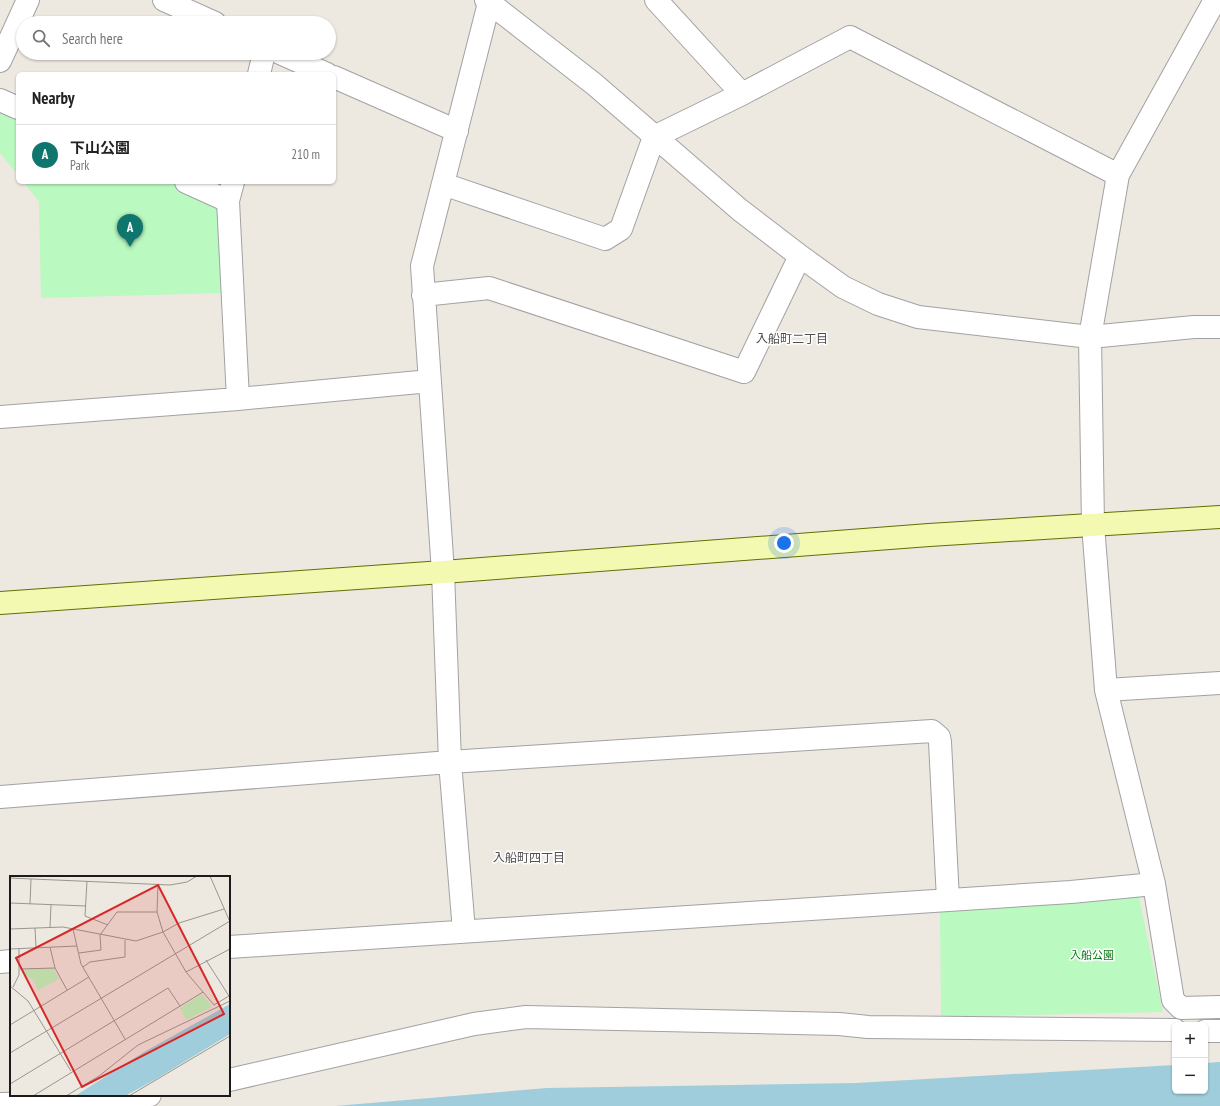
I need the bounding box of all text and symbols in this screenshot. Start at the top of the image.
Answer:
search box [16,16,336,60]
icon: search [30,27,52,49]
text: Search here [62,29,123,48]
text: Nearby [32,87,75,109]
text: 下山公園 [70,138,130,157]
text: A [42,146,48,163]
text: 210 m [291,146,320,163]
text: Park [70,157,89,174]
pin: A [117,214,143,247]
district label: 入船町二丁目 [756,331,828,346]
your location [774,533,794,553]
district label: 入船町四丁目 [493,850,565,865]
inset map [10,876,230,1096]
park label: 入船公園 [1070,948,1114,962]
map controls [1172,1022,1208,1094]
button: + [1172,1022,1208,1058]
button: − [1172,1058,1208,1094]

